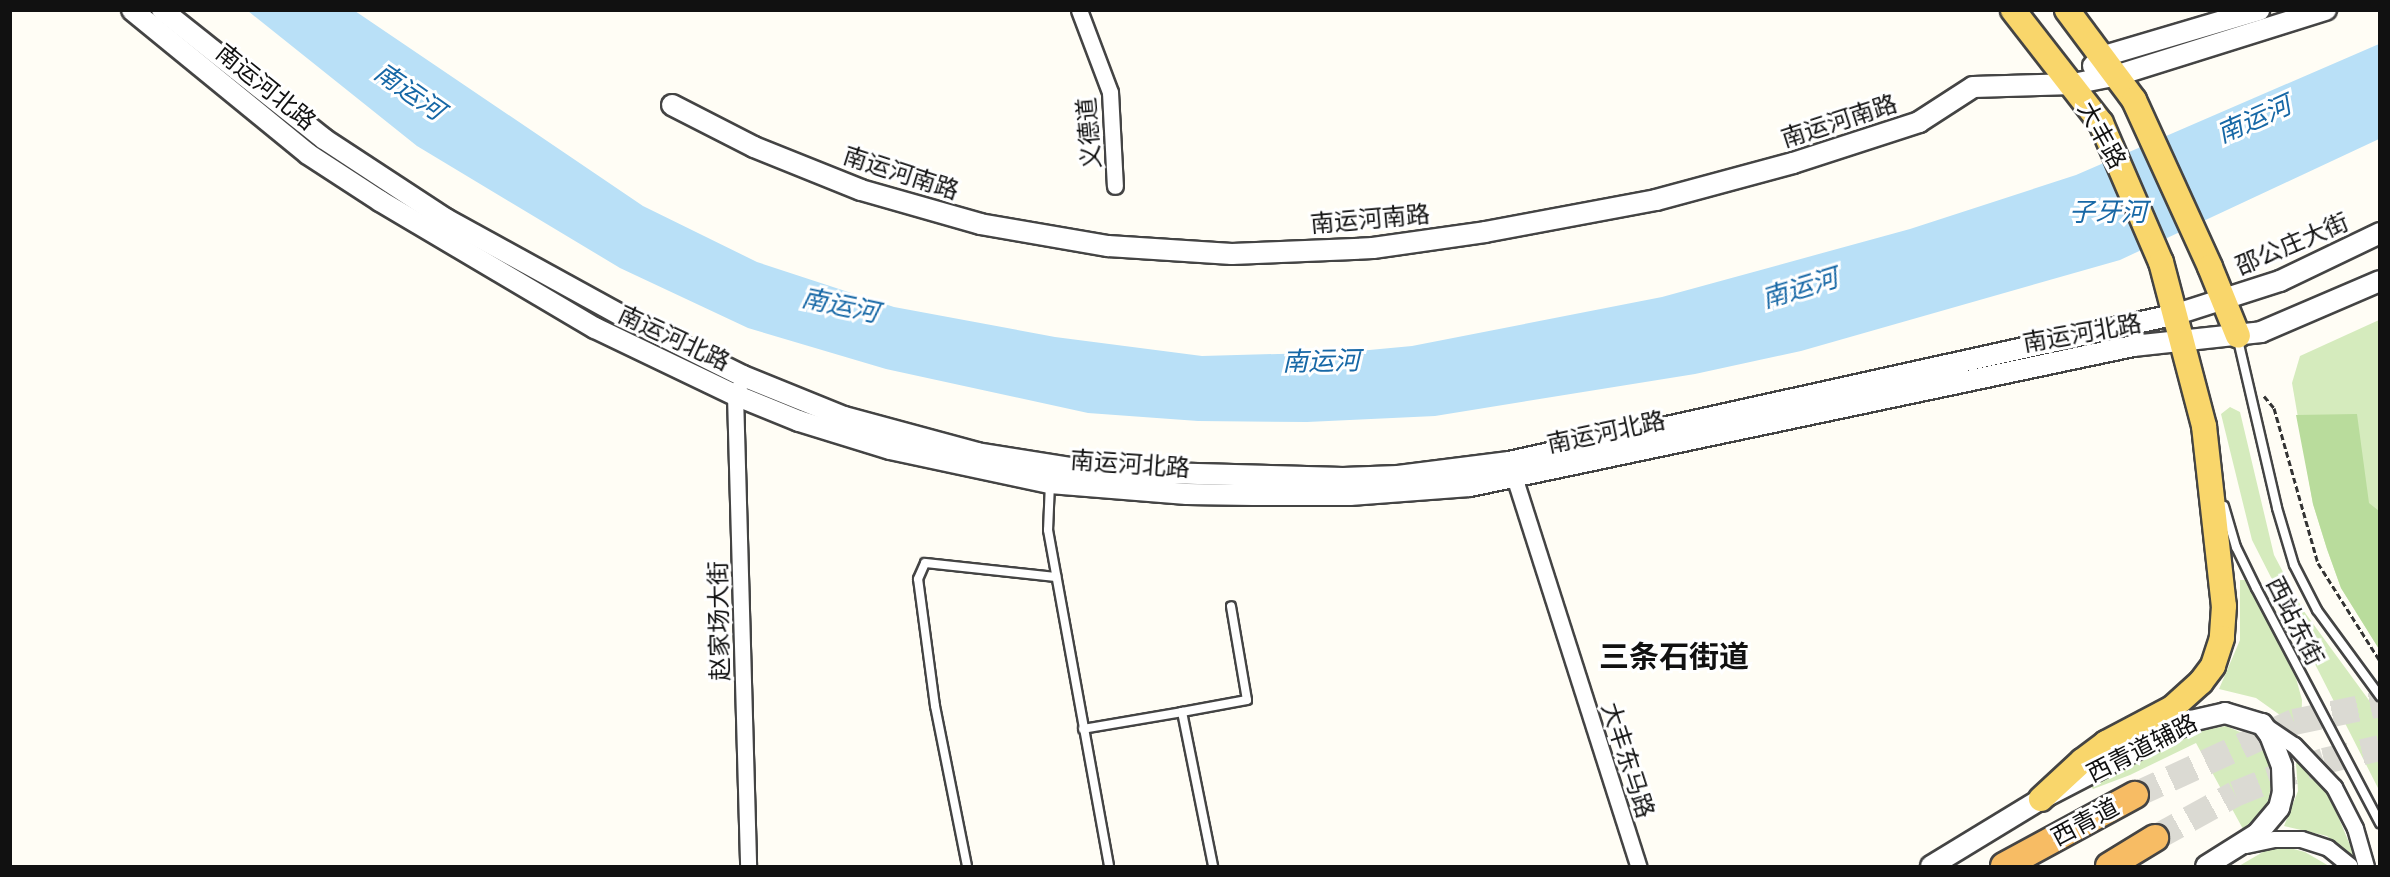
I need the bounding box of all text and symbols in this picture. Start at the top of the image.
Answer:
street label: 南运河北路 [210,38,322,136]
water label: 南运河 [368,57,450,127]
street label: 南运河南路 [1777,89,1901,153]
water label: 南运河 [2212,90,2296,150]
street label: 义德道 [1072,96,1106,170]
street label: 大丰路 [2072,97,2132,173]
street label: 南运河南路 [839,141,963,205]
water label: 子牙河 [2069,197,2147,229]
street label: 南运河南路 [1309,199,1431,239]
street label: 邵公庄大街 [2231,207,2353,281]
water label: 南运河 [1758,263,1842,315]
water label: 南运河 [799,283,881,329]
street label: 南运河北路 [614,300,734,376]
street label: 南运河北路 [2020,308,2144,358]
water label: 南运河 [1282,346,1360,378]
street label: 南运河北路 [1544,405,1668,459]
street label: 南运河北路 [1069,445,1191,483]
street label: 赵家场大街 [704,561,734,681]
street label: 西站东街 [2260,572,2330,670]
district label: 三条石街道 [1599,639,1749,675]
street label: 大丰东马路 [1596,698,1660,822]
street label: 西青道辅路 [2082,708,2202,788]
street label: 西青道 [2046,792,2124,852]

